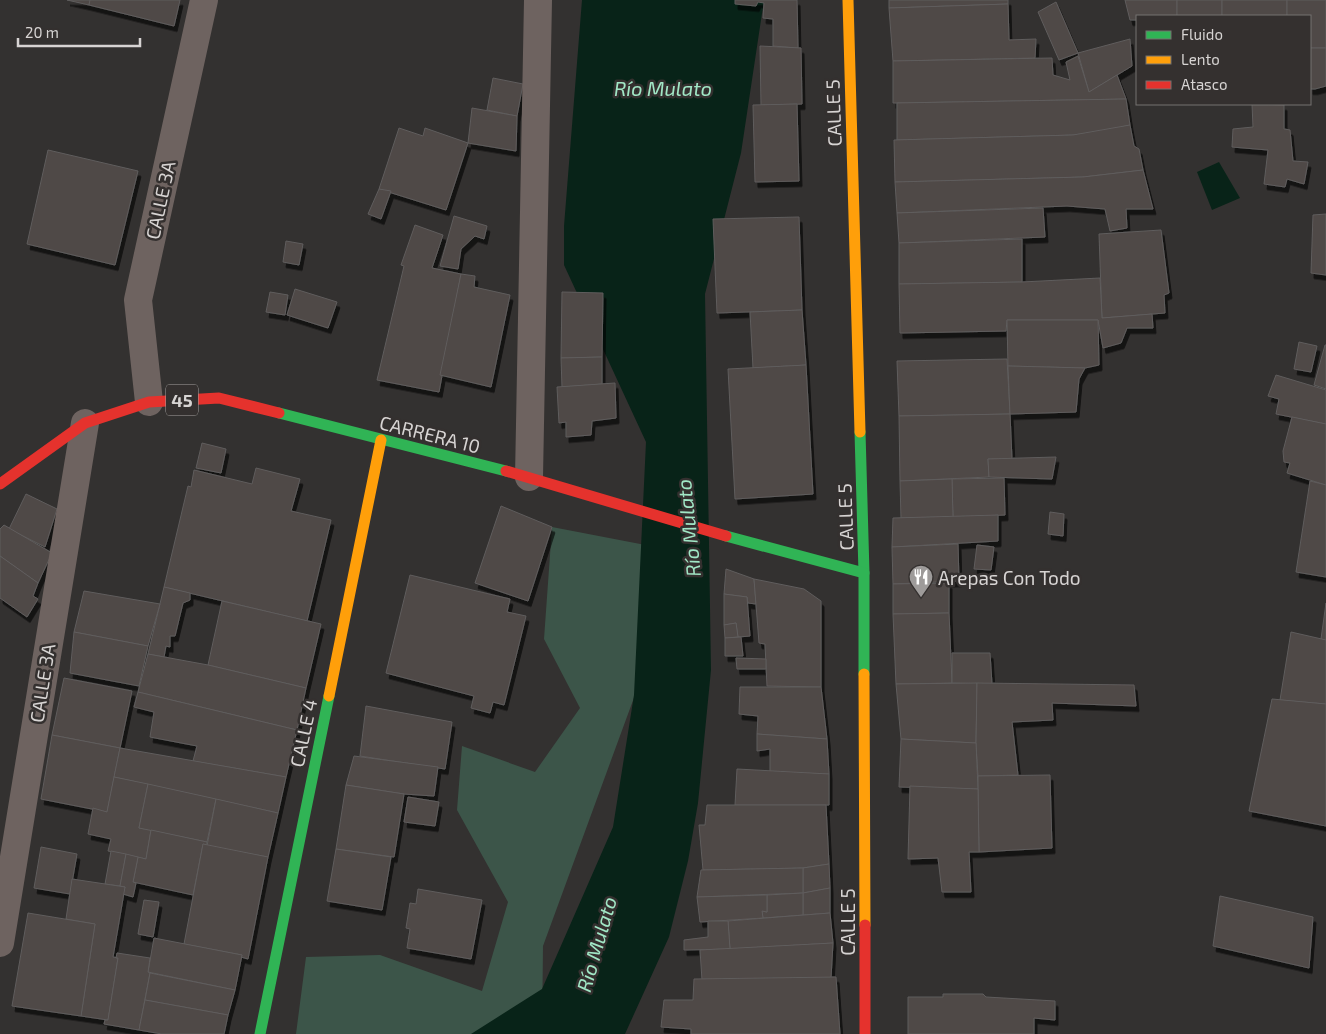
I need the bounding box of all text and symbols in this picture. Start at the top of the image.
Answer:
scale bar [18,15,140,47]
legend [1136,15,1311,105]
text: 20 m [25,23,59,41]
text: Fluido [1181,25,1223,43]
text: Lento [1181,50,1220,68]
text: Atasco [1181,75,1227,93]
water label: Río Mulato [614,76,712,100]
street label: CALLE 5 [820,79,846,147]
street label: CALLE 3A [140,159,180,241]
road number: 45 [166,384,198,416]
street label: CARRERA 10 [377,410,483,458]
water label: Río Mulato [671,478,705,578]
street label: CALLE 5 [832,483,858,551]
restaurant icon: Arepas Con Todo [908,564,934,598]
place label: Arepas Con Todo [938,566,1081,589]
street label: CALLE 3A [24,642,60,724]
street label: CALLE 4 [285,697,321,769]
street label: CALLE 5 [836,888,859,956]
water label: Río Mulato [571,894,621,994]

